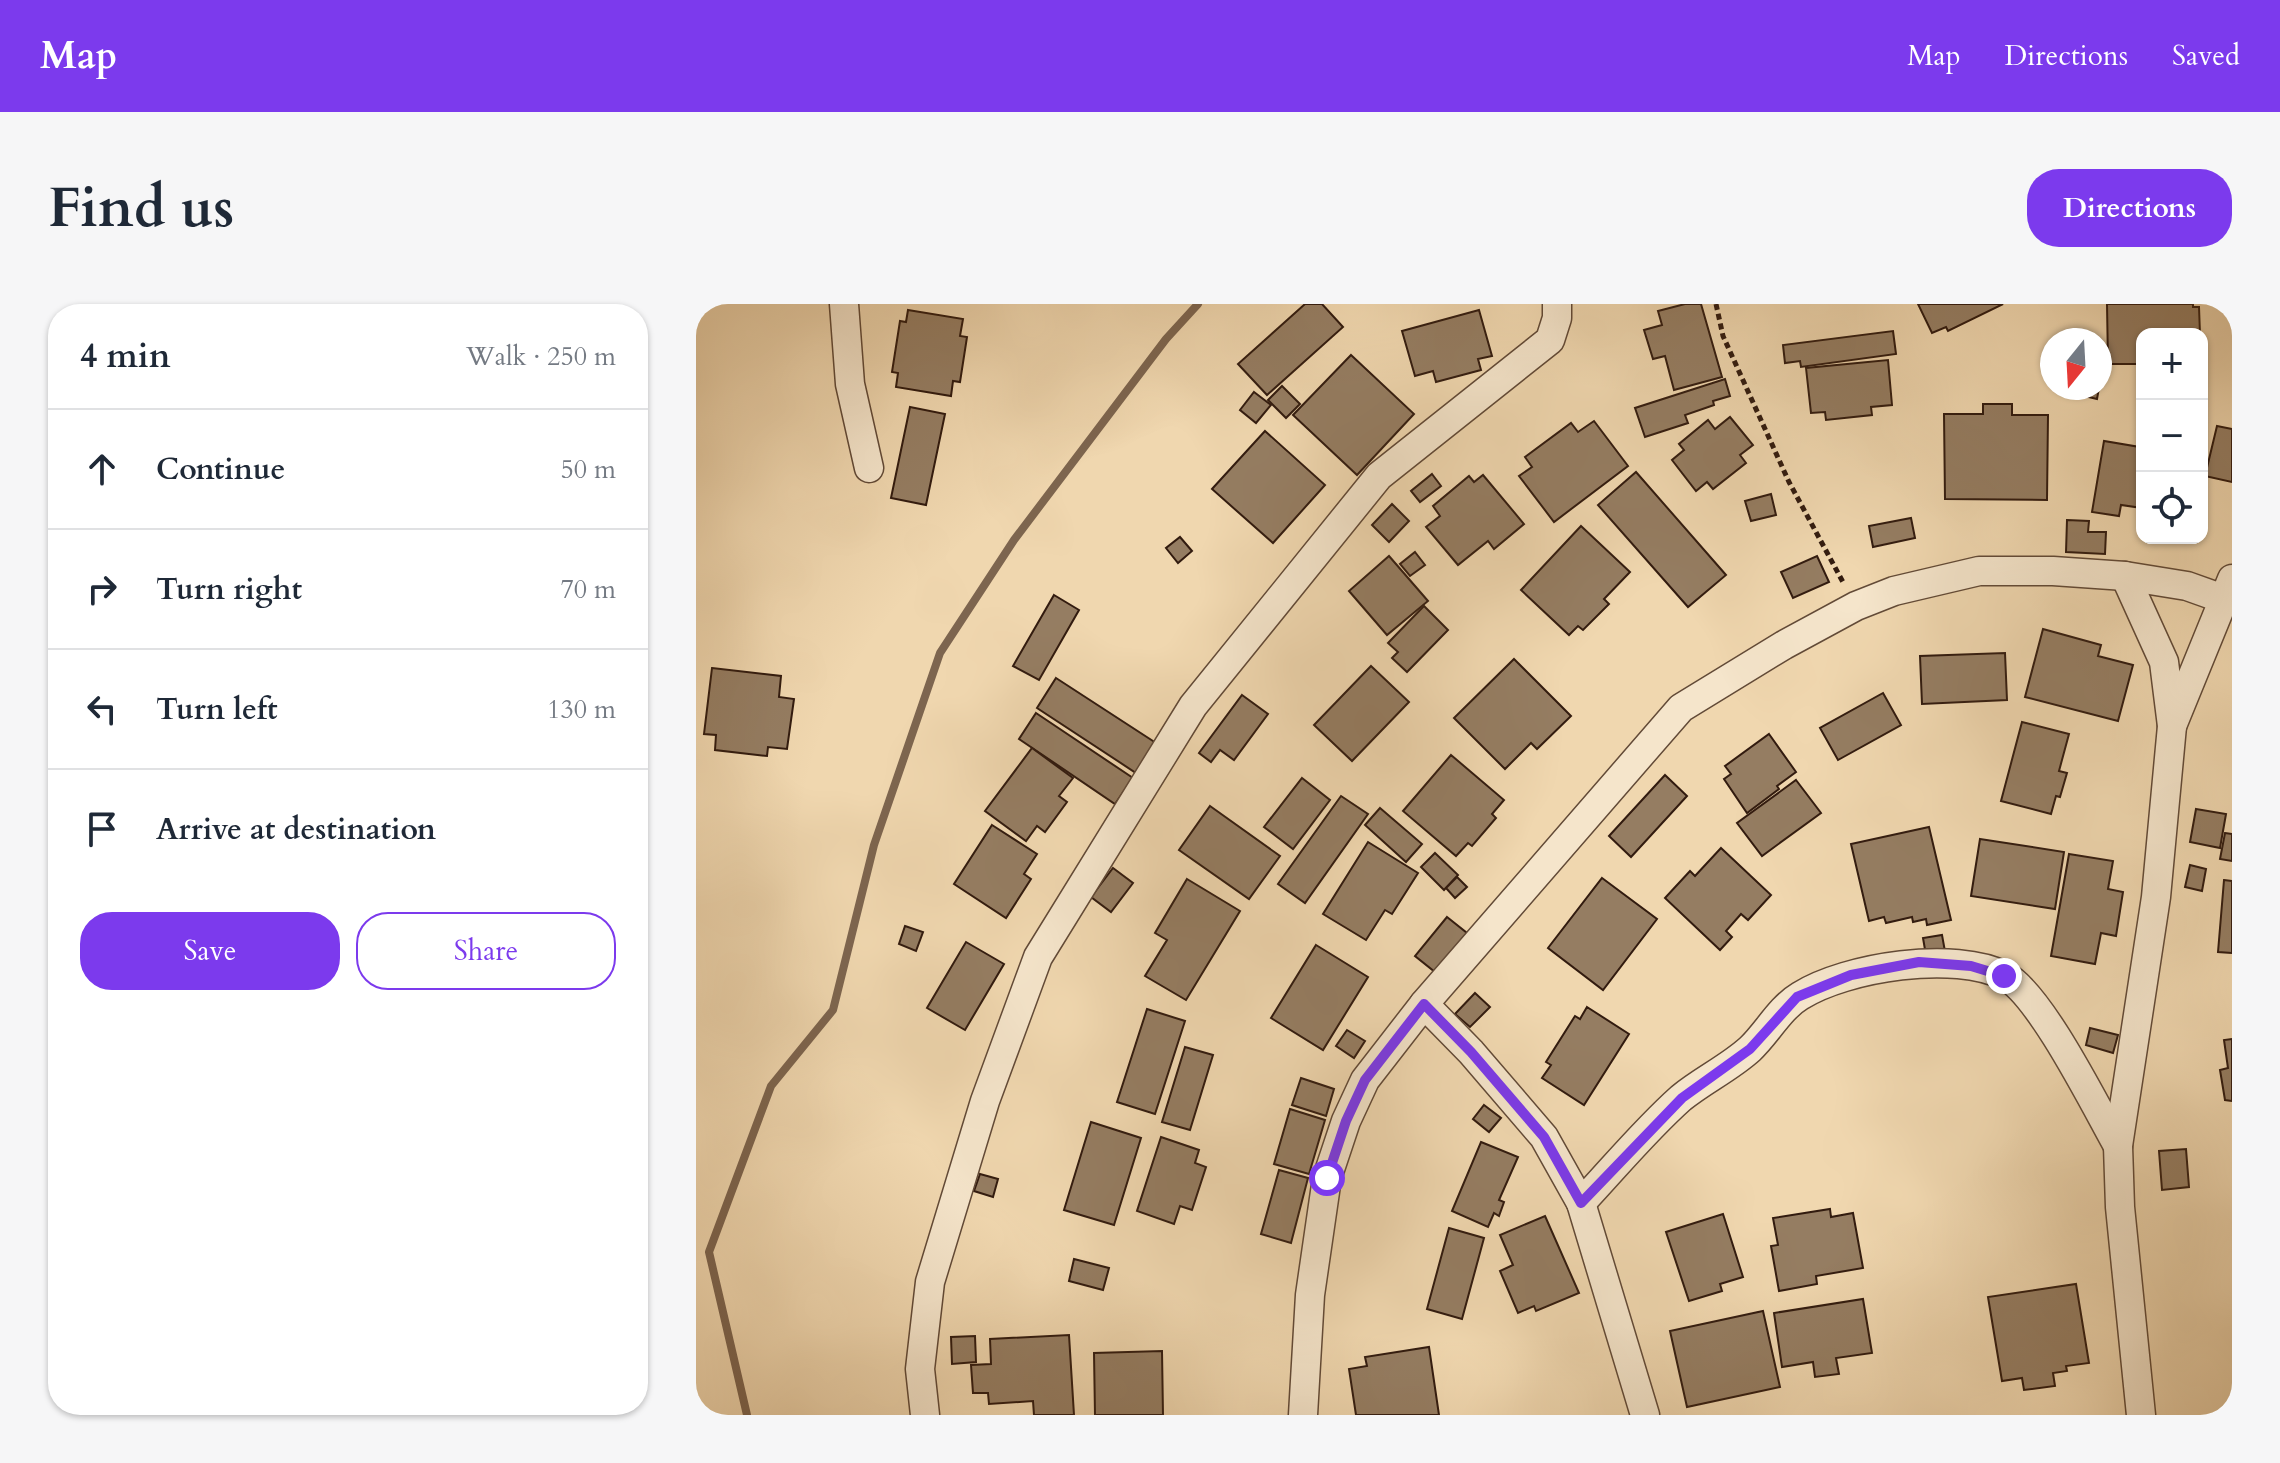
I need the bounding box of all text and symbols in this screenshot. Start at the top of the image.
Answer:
text: Map [40,30,117,82]
text: Map [1907,37,1961,75]
text: Directions [2005,37,2128,75]
text: Saved [2172,37,2240,75]
button: Directions [2027,169,2232,247]
text: Find us [48,171,234,246]
north arrow [2040,328,2112,400]
map controls [2136,328,2208,544]
button: + [2136,328,2208,400]
text: 4 min [80,333,171,379]
text: Walk · 250 m [466,339,616,374]
button: − [2136,400,2208,472]
icon: ahead [80,447,124,491]
text: Continue [156,449,285,490]
text: 50 m [560,452,616,487]
button: locate [2136,472,2208,544]
icon: right [80,567,124,611]
text: Turn right [156,569,302,610]
text: 70 m [560,572,616,607]
icon: left [80,687,124,731]
text: Turn left [156,689,278,730]
text: 130 m [547,692,616,727]
icon: arrive [80,807,124,851]
text: Arrive at destination [156,809,436,850]
button: Save [80,912,340,990]
button: Share [356,912,616,990]
route end [1986,958,2022,994]
route start [1309,1160,1345,1196]

